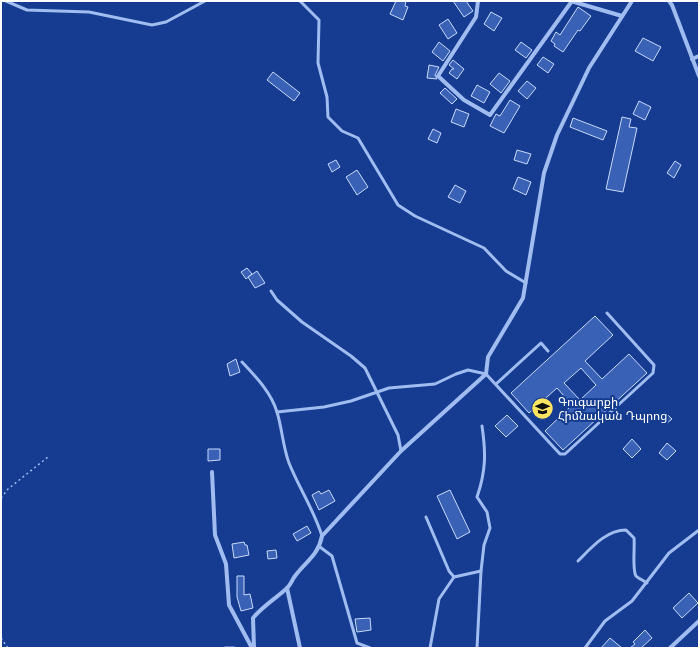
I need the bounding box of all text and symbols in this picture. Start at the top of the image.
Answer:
place label: Գուգարքի Հիմնական Դպրոց [558,394,667,423]
school or university icon: Գուգարքի Հիմնական Դպրոց [529,396,555,422]

